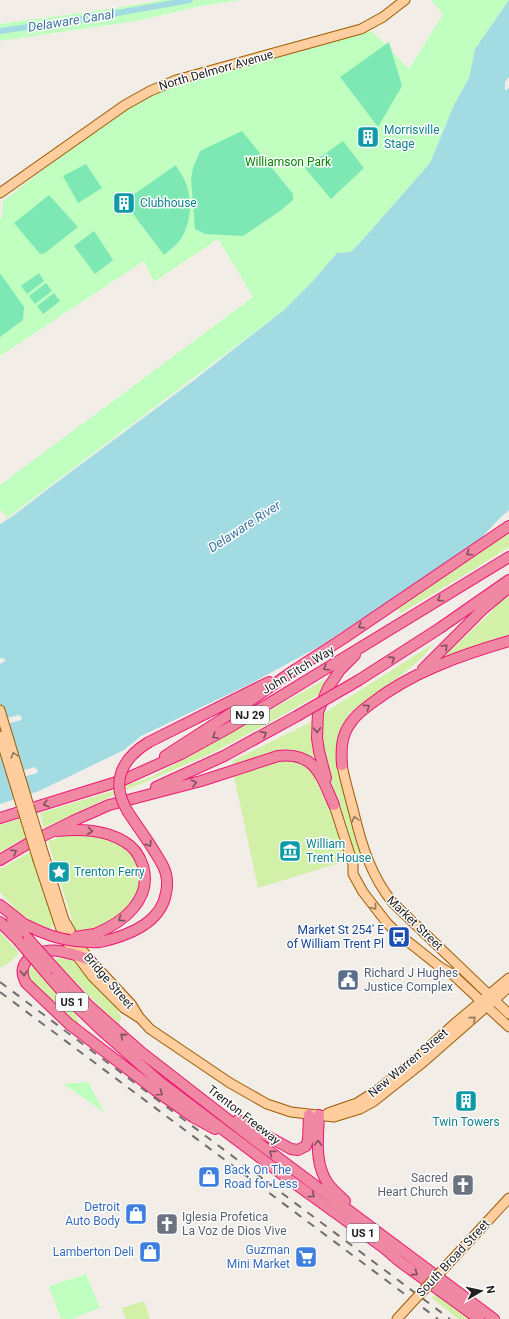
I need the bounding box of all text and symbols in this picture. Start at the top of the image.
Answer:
water label: Delaware Canal [27,6,116,35]
street label: North Delmorr Avenue [157,47,275,93]
place label: Morrisville Stage [384,123,440,151]
building icon: Morrisville Stage [355,124,381,150]
park label: Williamson Park [245,155,332,169]
building icon: Clubhouse [111,190,137,216]
place label: Clubhouse [140,196,197,210]
water label: Delaware River [205,497,284,555]
one-way arrow [466,548,473,556]
one-way arrow [437,595,444,602]
one-way arrow [359,621,366,628]
street label: John Fitch Way [259,643,337,697]
one-way arrow [440,644,448,652]
one-way arrow [388,656,395,664]
one-way arrow [323,663,330,671]
one-way arrow [362,705,369,712]
road number: NJ 29 [231,706,269,724]
one-way arrow [313,727,321,733]
one-way arrow [212,731,219,738]
one-way arrow [260,732,267,739]
one-way arrow [10,752,19,759]
one-way arrow [190,779,197,787]
one-way arrow [42,799,49,808]
one-way arrow [351,816,360,823]
one-way arrow [87,826,93,835]
place label: William Trent House [306,837,371,865]
museum icon: William Trent House [277,838,303,864]
one-way arrow [144,840,151,847]
one-way arrow [10,849,17,856]
place icon: Trenton Ferry [46,859,72,885]
place label: Trenton Ferry [74,865,145,879]
street label: Market Street [384,893,446,953]
one-way arrow [369,902,376,909]
one-way arrow [119,914,126,921]
place label: Market St 254' E of William Trent Pl [287,923,384,951]
bus stop icon: Market St 254' E of William Trent Pl [386,924,412,950]
street label: Bridge Street [81,950,137,1012]
place label: Richard J Hughes Justice Complex [364,966,458,994]
public building icon: Richard J Hughes Justice Complex [335,967,361,993]
one-way arrow [19,970,28,976]
road number: US 1 [56,993,88,1011]
one-way arrow [468,1017,475,1024]
street label: New Warren Street [365,1026,451,1100]
one-way arrow [121,1034,128,1041]
street label: Trenton Freeway [205,1082,283,1148]
one-way arrow [155,1088,162,1095]
building icon: Twin Towers [453,1088,479,1114]
place label: Twin Towers [432,1115,500,1129]
one-way arrow [314,1140,323,1146]
one-way arrow [269,1151,276,1158]
place label: Back On The Road for Less [224,1163,298,1191]
shop icon: Back On The Road for Less [196,1164,222,1190]
place label: Sacred Heart Church [377,1171,448,1199]
church icon: Sacred Heart Church [450,1172,476,1198]
one-way arrow [307,1190,314,1197]
place label: Detroit Auto Body [65,1200,120,1228]
shop icon: Detroit Auto Body [123,1201,149,1227]
place label: Iglesia Profetica La Voz de Dios Vive [182,1210,287,1238]
church icon: Iglesia Profetica La Voz de Dios Vive [154,1211,180,1237]
street label: South Broad Street [414,1216,492,1299]
road number: US 1 [347,1224,379,1242]
shop icon: Lamberton Deli [137,1239,163,1265]
place label: Guzman Mini Market [227,1243,290,1271]
supermarket icon: Guzman Mini Market [293,1244,319,1270]
place label: Lamberton Deli [53,1245,134,1259]
one-way arrow [411,1268,418,1275]
north arrow [461,1271,501,1311]
text: N [483,1285,497,1295]

